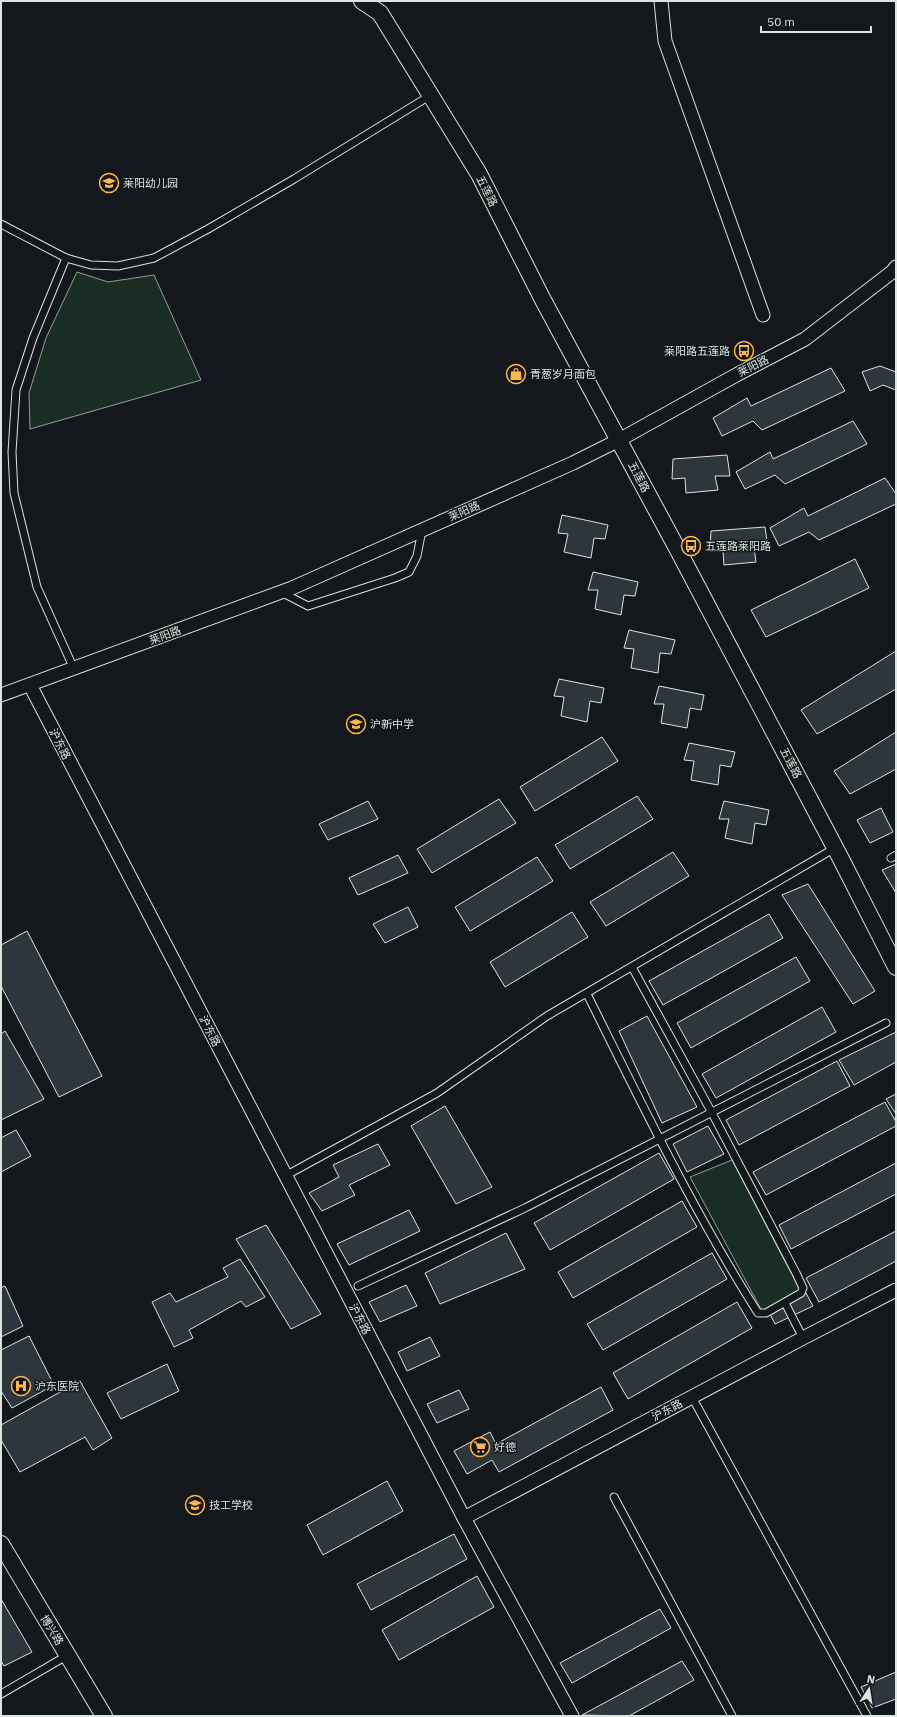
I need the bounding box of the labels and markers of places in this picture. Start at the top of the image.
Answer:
school or university icon: 莱阳幼儿园 [98,172,120,194]
place label: 莱阳幼儿园 [123,176,178,190]
bus stop icon: 莱阳路五莲路 [733,340,755,362]
place label: 莱阳路五莲路 [664,344,730,358]
shop icon: 青葱岁月面包 [505,363,527,385]
place label: 青葱岁月面包 [530,367,596,381]
bus stop icon: 五莲路莱阳路 [680,535,702,557]
place label: 五莲路莱阳路 [705,539,771,553]
school or university icon: 沪新中学 [345,713,367,735]
place label: 沪新中学 [370,717,414,731]
hospital icon: 沪东医院 [10,1375,32,1397]
place label: 沪东医院 [35,1379,79,1393]
supermarket icon: 好德 [469,1436,491,1458]
place label: 好德 [494,1440,516,1454]
school or university icon: 技工学校 [184,1494,206,1516]
place label: 技工学校 [209,1498,253,1512]

